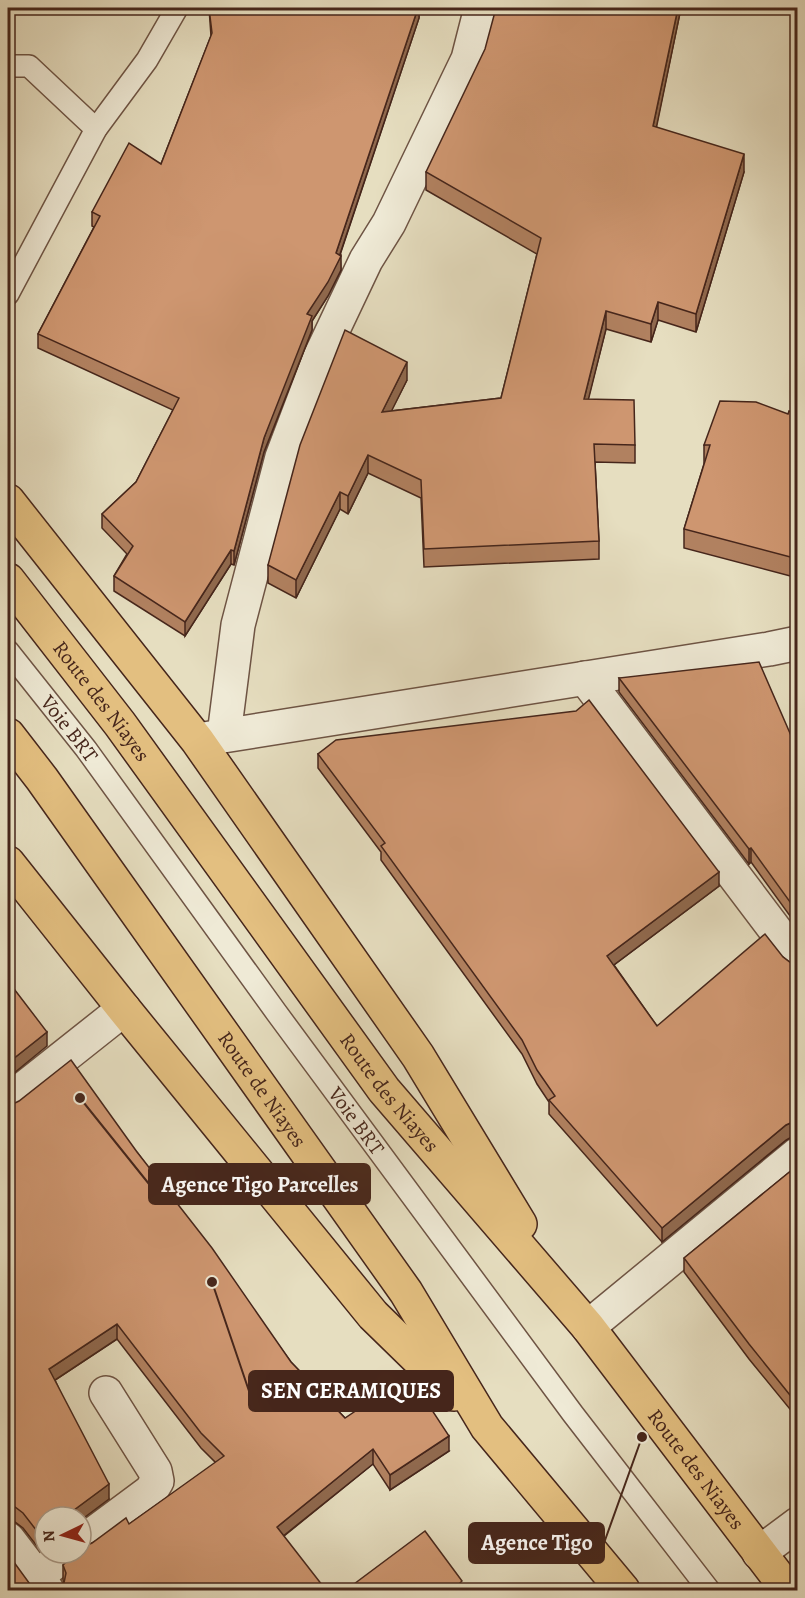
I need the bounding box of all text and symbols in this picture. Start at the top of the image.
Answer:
street label: Route des Niayes [46,635,157,767]
street label: Voie BRT [34,688,105,768]
street label: Route de Niayes [211,1025,313,1153]
street label: Route des Niayes [333,1027,445,1158]
street label: Voie BRT [321,1080,391,1161]
callout: Agence Tigo Parcelles [149,1164,370,1204]
text: Agence Tigo Parcelles [160,1170,359,1200]
callout: SEN CERAMIQUES [249,1371,453,1411]
text: SEN CERAMIQUES [261,1376,441,1406]
street label: Route des Niayes [641,1403,751,1535]
north arrow [33,1505,93,1565]
callout: Agence Tigo [469,1523,604,1563]
text: Agence Tigo [480,1528,593,1558]
text: N [38,1529,61,1543]

